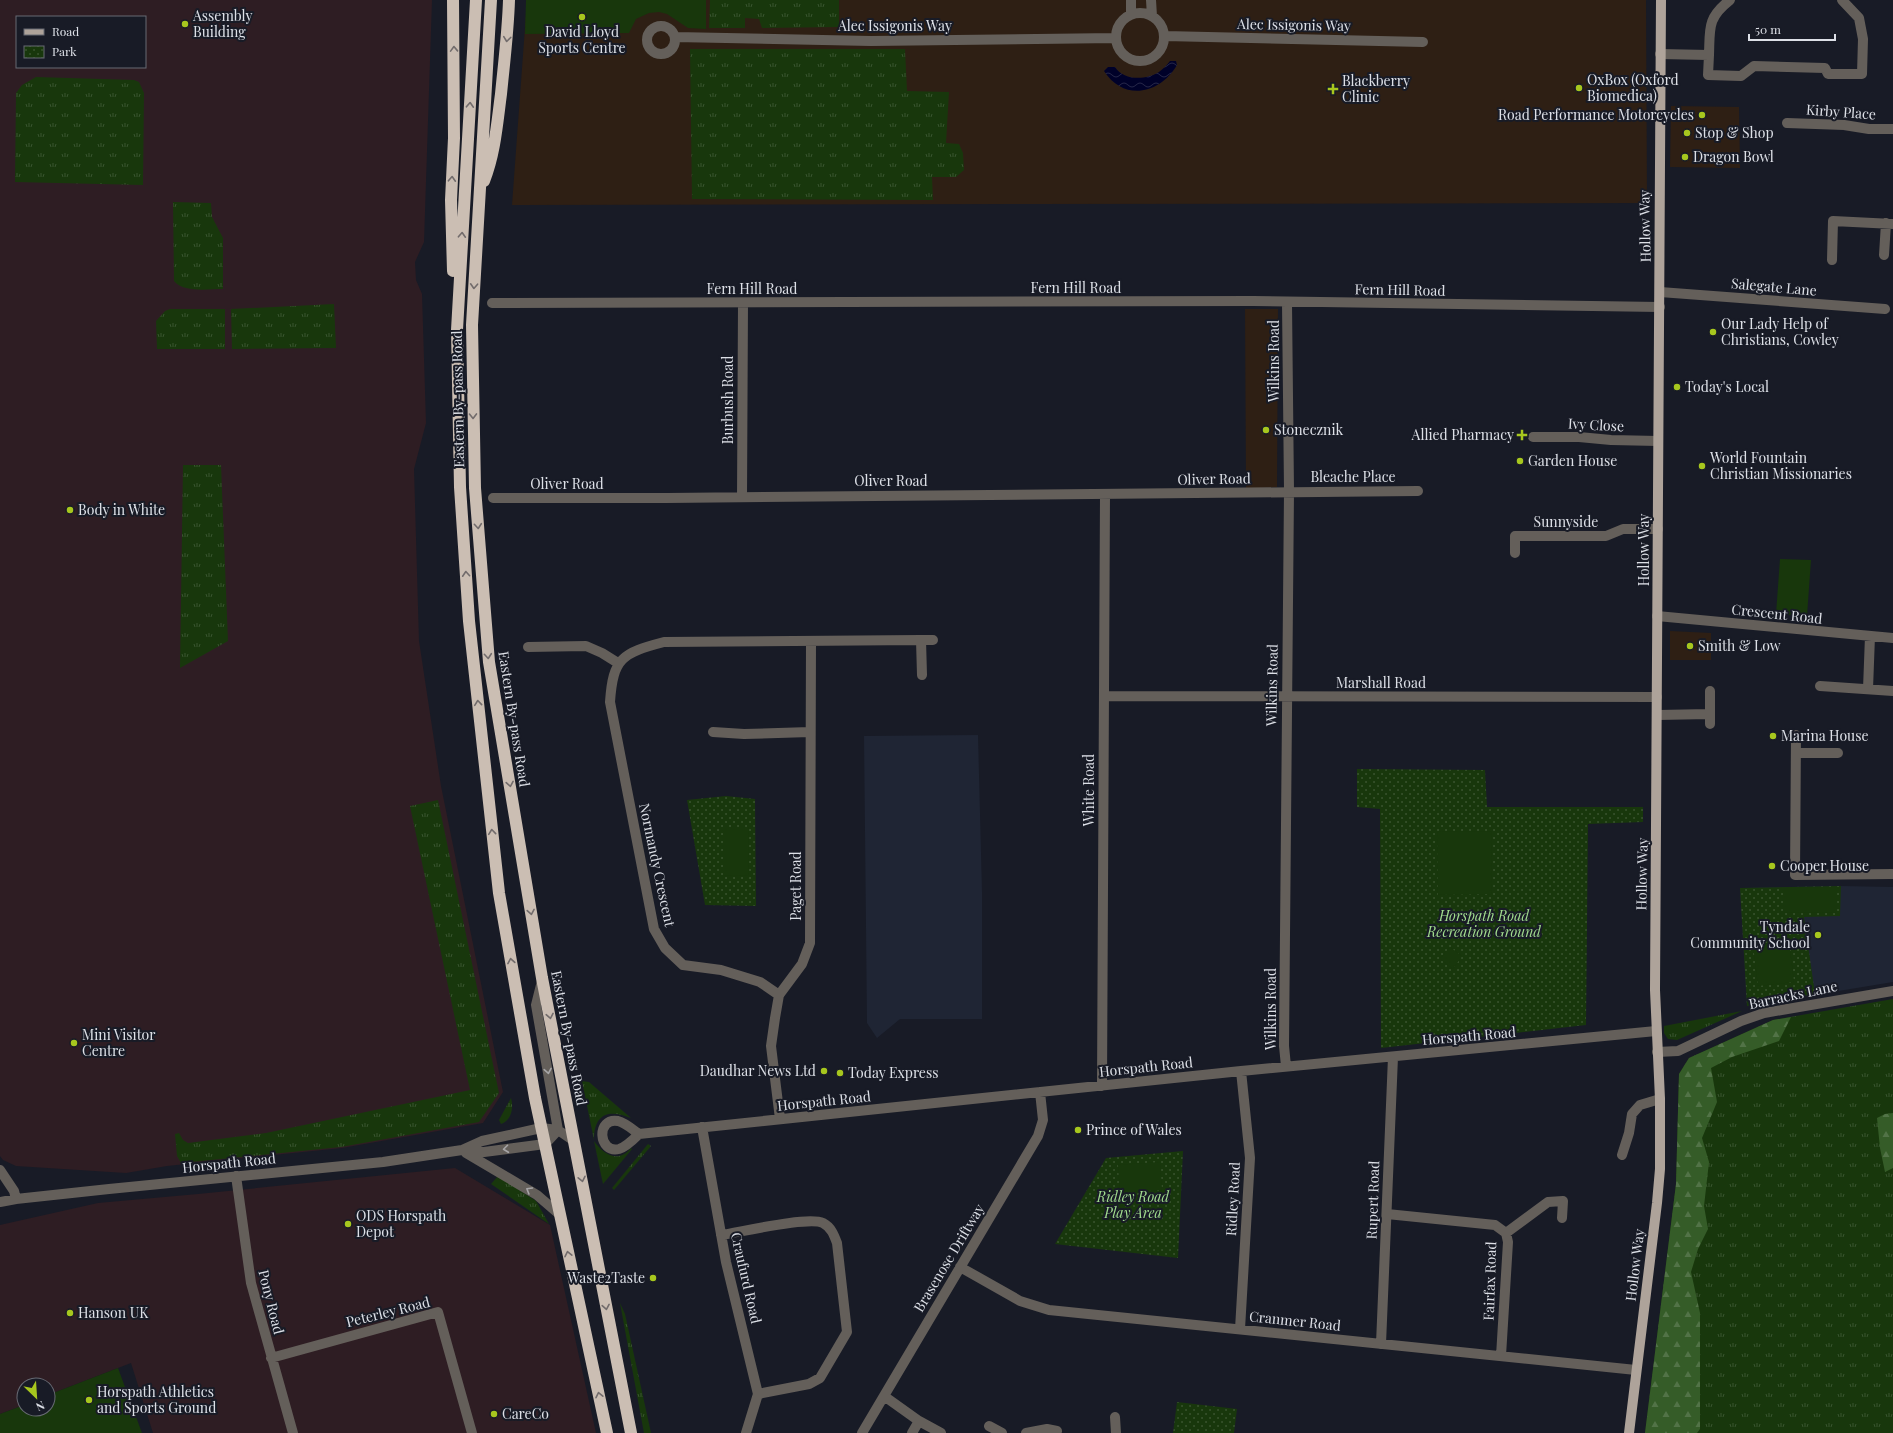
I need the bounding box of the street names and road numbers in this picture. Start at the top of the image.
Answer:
street label: Alec Issigonis Way [1236,14,1351,35]
street label: Alec Issigonis Way [837,16,952,35]
street label: Kirby Place [1805,100,1877,123]
street label: Hollow Way [1634,190,1655,263]
street label: Salegate Lane [1730,273,1818,300]
street label: Fern Hill Road [1031,278,1121,297]
street label: Fern Hill Road [707,279,797,298]
street label: Fern Hill Road [1354,279,1446,300]
street label: Wilkins Road [1264,320,1283,403]
street label: Eastern By-pass Road [447,330,468,468]
street label: Burbush Road [718,356,737,444]
street label: Ivy Close [1568,414,1625,435]
street label: Bleache Place [1310,467,1396,486]
street label: Oliver Road [1177,468,1251,489]
street label: Oliver Road [854,471,928,490]
street label: Oliver Road [530,474,604,493]
street label: Sunnyside [1534,512,1598,531]
street label: Hollow Way [1634,514,1653,586]
street label: Crescent Road [1731,599,1823,628]
street label: Wilkins Road [1261,644,1282,727]
street label: Eastern By-pass Road [494,650,535,788]
street label: Marshall Road [1336,673,1426,692]
street label: White Road [1079,754,1098,827]
street label: Normandy Crescent [635,801,680,929]
street label: Hollow Way [1631,837,1652,910]
street label: Paget Road [786,851,805,921]
street label: Wilkins Road [1261,968,1280,1051]
street label: Eastern By-pass Road [547,969,592,1107]
street label: Barracks Lane [1747,976,1839,1013]
street label: Horspath Road [1421,1022,1517,1049]
street label: Horspath Road [1098,1052,1194,1081]
street label: Horspath Road [776,1086,872,1115]
street label: Horspath Road [181,1148,277,1177]
street label: Rupert Road [1362,1160,1383,1240]
street label: Ridley Road [1221,1161,1244,1236]
street label: Brasenose Driftway [909,1200,988,1315]
street label: Hollow Way [1621,1228,1648,1302]
street label: Craufurd Road [727,1230,766,1325]
street label: Fairfax Road [1479,1241,1500,1321]
street label: Pony Road [254,1268,289,1336]
street label: Peterley Road [344,1292,432,1331]
street label: Cranmer Road [1248,1306,1342,1335]

